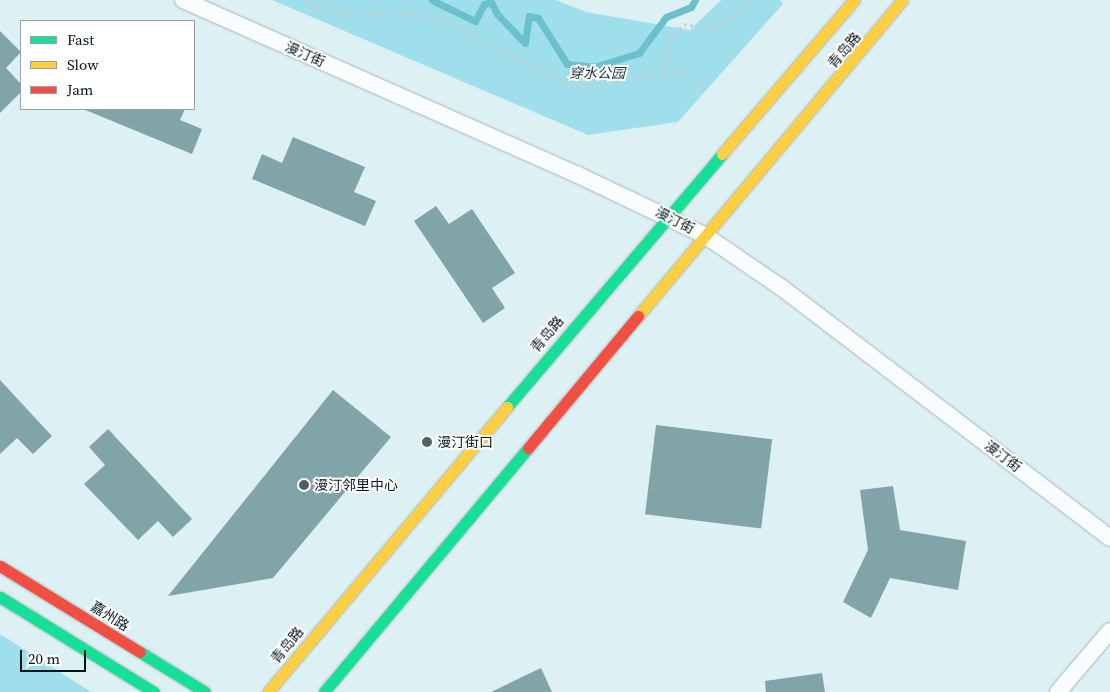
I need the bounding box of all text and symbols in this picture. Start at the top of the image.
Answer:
legend [20,20,195,110]
text: Fast [67,29,94,50]
street label: 青岛路 [824,29,864,71]
street label: 漫汀街 [282,38,328,70]
text: Slow [67,54,99,75]
park label: 穿水公园 [569,65,625,81]
text: Jam [67,79,93,100]
street label: 漫汀街 [652,203,698,237]
street label: 青岛路 [527,313,567,355]
place label: 漫汀街口 [437,434,493,450]
marker: 漫汀街口 [421,436,433,448]
street label: 漫汀街 [981,437,1025,475]
place label: 漫汀邻里中心 [314,477,398,493]
marker: 漫汀邻里中心 [298,479,310,491]
street label: 嘉州路 [88,598,132,634]
street label: 青岛路 [267,623,307,667]
scale bar [22,640,89,672]
text: 20 m [28,648,60,669]

